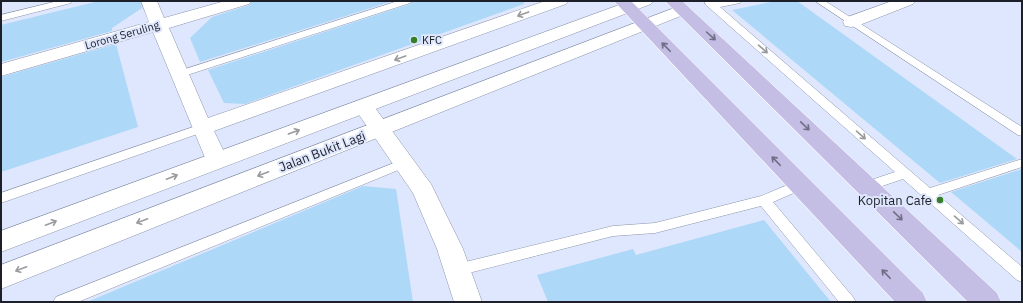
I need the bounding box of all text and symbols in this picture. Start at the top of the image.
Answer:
one-way arrow [516,11,529,18]
street label: Lorong Seruling [83,18,161,52]
one-way arrow [706,31,716,40]
place label: KFC [422,33,442,47]
marker: KFC [409,35,419,45]
one-way arrow [661,42,670,52]
one-way arrow [758,45,768,54]
one-way arrow [395,54,407,62]
one-way arrow [800,121,810,131]
street label: Jalan Bukit Lagi [276,127,368,176]
one-way arrow [287,127,299,135]
one-way arrow [855,130,865,139]
one-way arrow [771,156,780,166]
one-way arrow [258,170,270,178]
one-way arrow [166,173,178,181]
place label: Kopitan Cafe [858,192,932,209]
marker: Kopitan Cafe [935,195,945,205]
one-way arrow [893,211,903,221]
one-way arrow [954,216,964,225]
one-way arrow [137,218,149,226]
one-way arrow [44,219,56,227]
one-way arrow [16,265,28,273]
one-way arrow [881,269,891,279]

